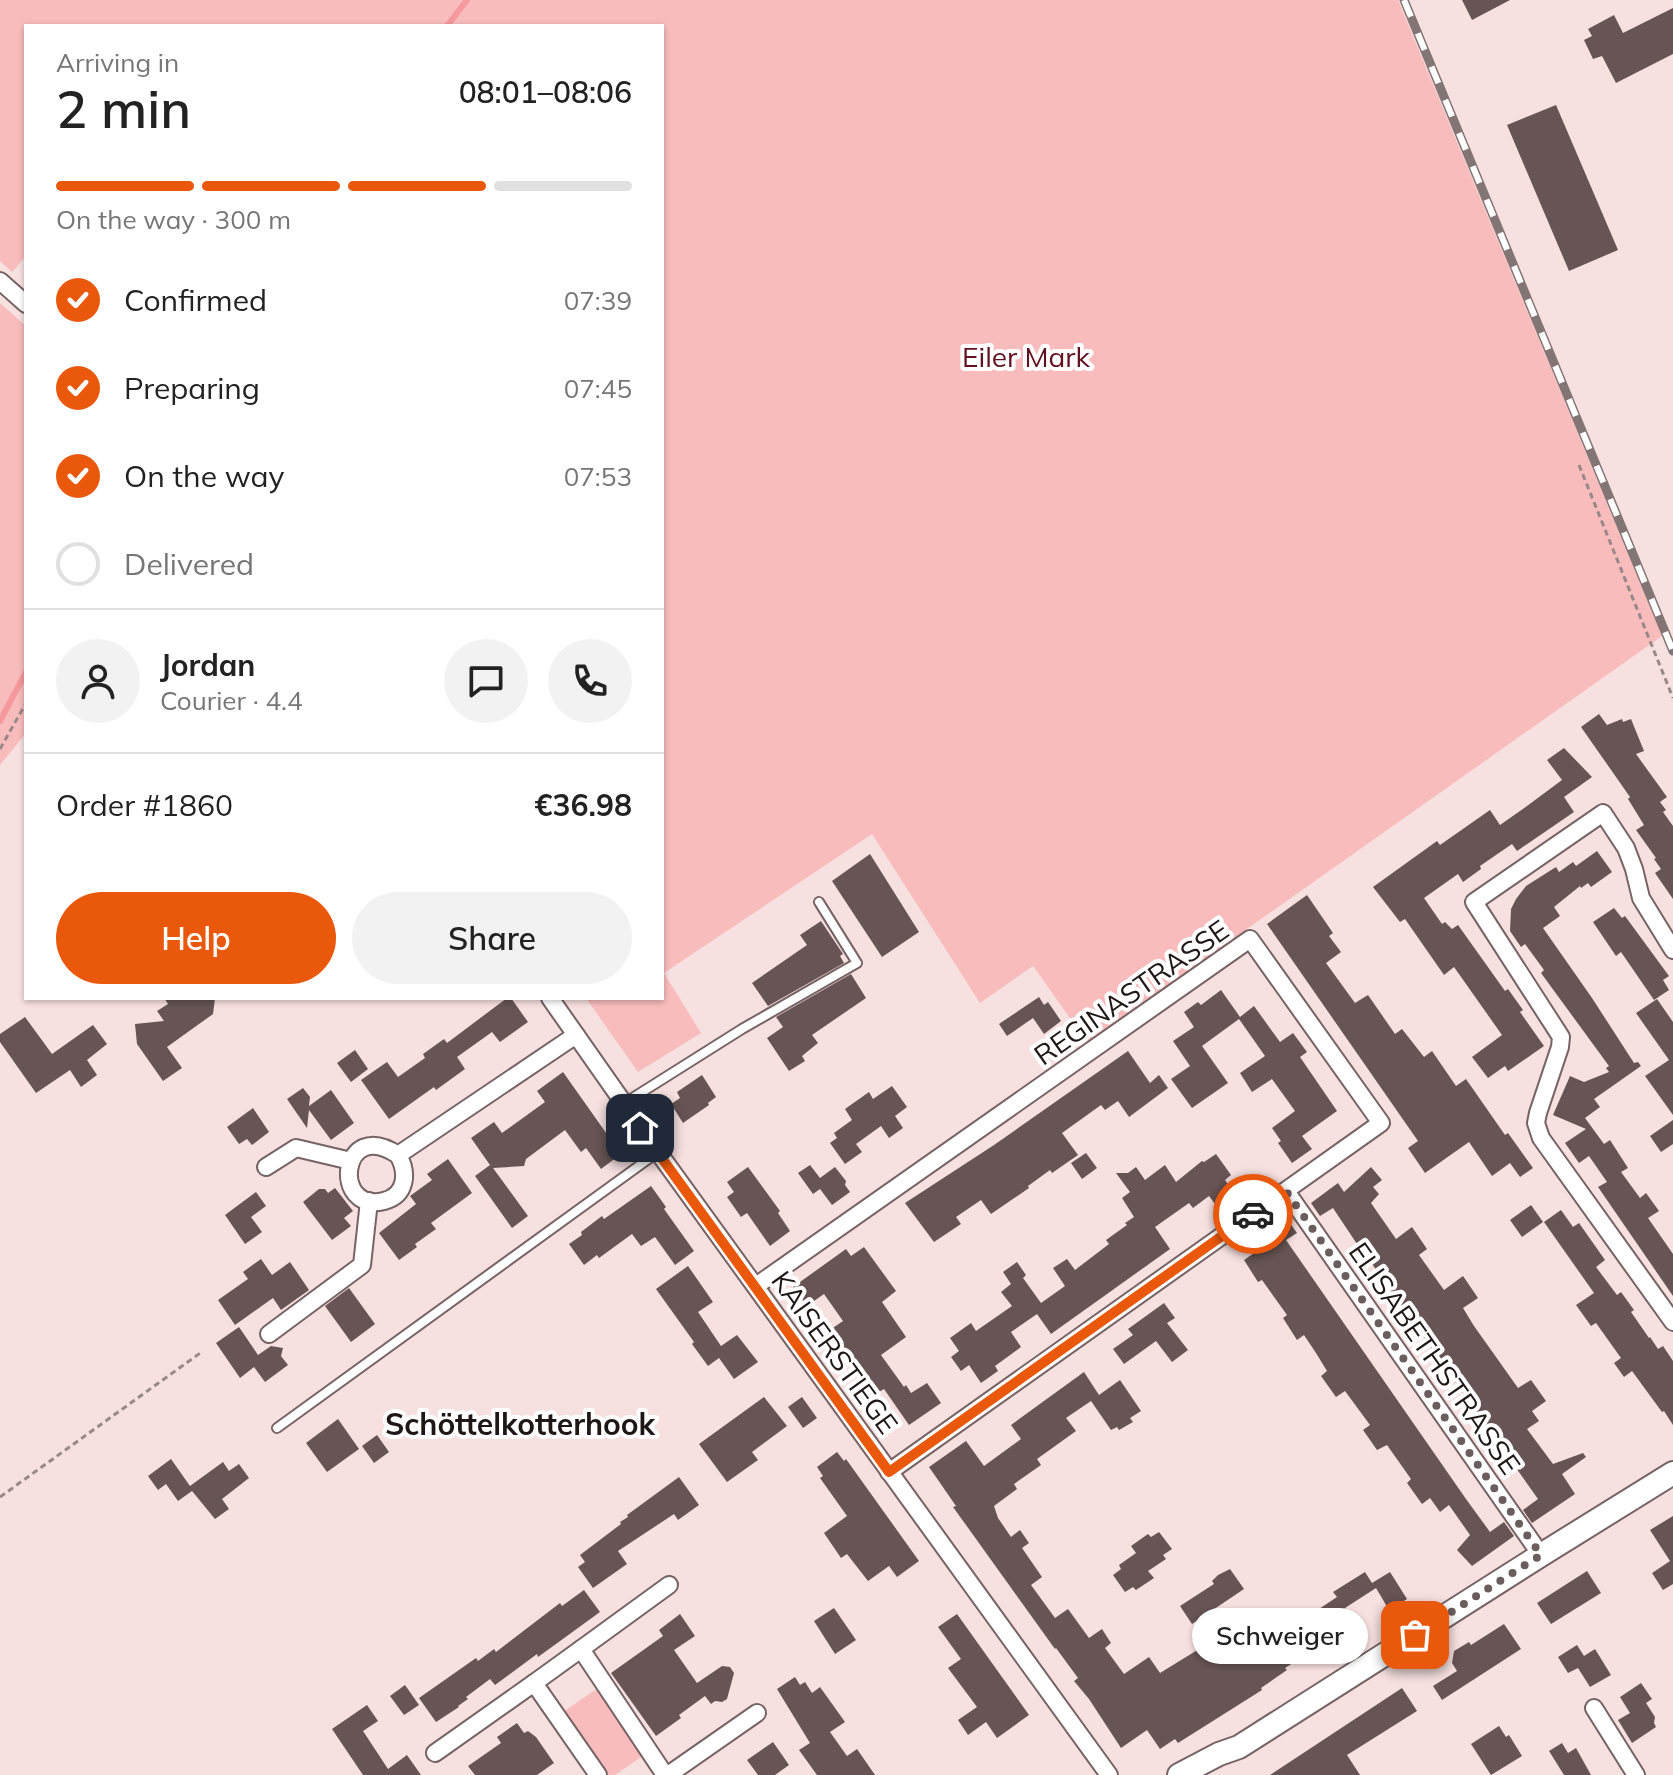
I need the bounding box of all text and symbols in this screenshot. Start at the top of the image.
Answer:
text: Arriving in [56,46,179,79]
text: 08:01–08:06 [459,73,632,111]
text: 2 min [56,76,191,141]
text: On the way · 300 m [56,203,291,236]
icon: check [56,278,100,322]
text: Confirmed [124,281,267,319]
text: 07:39 [564,284,632,317]
park label: Eiler Mark [962,339,1091,374]
icon: check [56,366,100,410]
text: Preparing [124,369,260,407]
text: 07:45 [564,372,632,405]
icon: check [56,454,100,498]
text: On the way [124,457,284,495]
text: 07:53 [564,460,632,493]
text: Delivered [124,545,254,583]
button: person [56,639,140,723]
button: chat [444,639,528,723]
button: phone [548,639,632,723]
text: Jordan [160,646,255,684]
text: Courier · 4.4 [160,684,303,717]
text: Order #1860 [56,786,233,824]
text: €36.98 [535,786,632,824]
button: Help [56,892,336,984]
button: Share [352,892,632,984]
street label: REGINASTRASSE [1027,912,1235,1072]
pin [606,1094,674,1162]
icon: home [618,1106,662,1150]
courier [1213,1174,1293,1254]
icon: car [1231,1192,1275,1236]
street label: ELISABETHSTRASSE [1342,1235,1528,1481]
street label: KAISERSTIEGE [764,1264,906,1440]
district label: Schöttelkotterhook [385,1405,657,1443]
pin [1381,1601,1449,1669]
callout: Schweiger [1191,1607,1367,1663]
icon: bag [1393,1613,1437,1657]
text: Schweiger [1216,1619,1344,1652]

